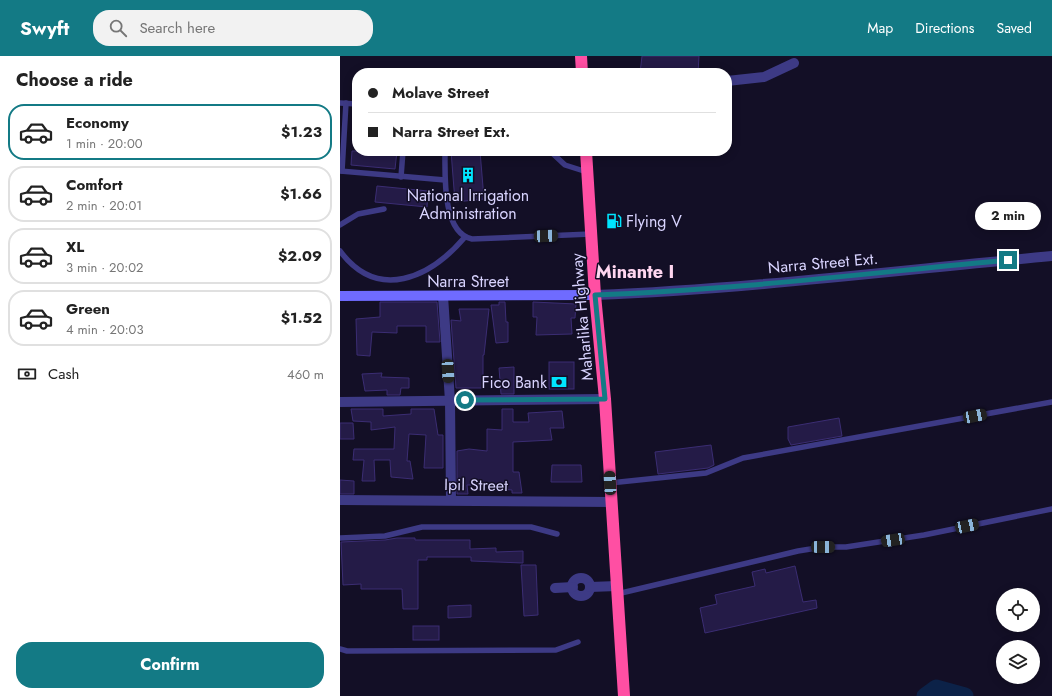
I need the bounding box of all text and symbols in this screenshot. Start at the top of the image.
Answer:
search box [93,10,373,46]
text: Swyft [20,15,69,42]
icon: search [107,17,129,39]
text: Search here [139,17,215,39]
text: Map [867,18,893,38]
text: Directions [915,18,975,38]
text: Saved [997,18,1032,38]
text: Choose a ride [16,67,133,93]
text: Molave Street [392,82,489,104]
text: Economy [66,112,129,134]
icon: car [18,114,54,150]
text: $1.23 [281,121,322,143]
text: Narra Street Ext. [392,121,510,143]
text: 1 min · 20:00 [66,134,143,153]
building icon: National Irrigation Administration [459,166,477,184]
text: Comfort [66,174,123,196]
icon: car [18,176,54,212]
text: $1.66 [280,183,322,205]
place label: National Irrigation Administration [407,184,529,225]
text: 2 min · 20:01 [66,196,142,215]
callout: 2 min [975,202,1041,230]
text: 2 min [991,206,1025,225]
place label: Flying V [626,210,682,233]
fuel station icon: Flying V [605,212,623,230]
car [534,230,558,242]
text: XL [66,236,84,258]
icon: car [18,238,54,274]
text: $2.09 [278,245,322,267]
street label: Narra Street Ext. [767,247,879,279]
street label: Maharlika Highway [565,251,599,382]
route end [999,251,1017,269]
text: 3 min · 20:02 [66,258,143,277]
district label: Minante I [596,259,674,285]
street label: Narra Street [427,270,509,293]
text: Green [66,298,110,320]
icon: car [18,300,54,336]
text: $1.52 [281,307,322,329]
text: 4 min · 20:03 [66,320,144,339]
car [441,359,455,383]
icon: cash [16,363,38,385]
text: Cash [48,363,79,385]
text: 460 m [287,365,324,384]
place label: Fico Bank [482,371,548,394]
bank icon: Fico Bank [550,373,568,391]
route start [456,391,474,409]
car [962,408,988,424]
car [603,471,617,495]
street label: Ipil Street [444,473,508,497]
car [954,518,980,534]
car [880,532,906,548]
car [811,541,835,553]
map controls [996,588,1040,684]
button: locate [996,588,1040,632]
button: layers [996,640,1040,684]
button: Confirm [16,642,324,688]

